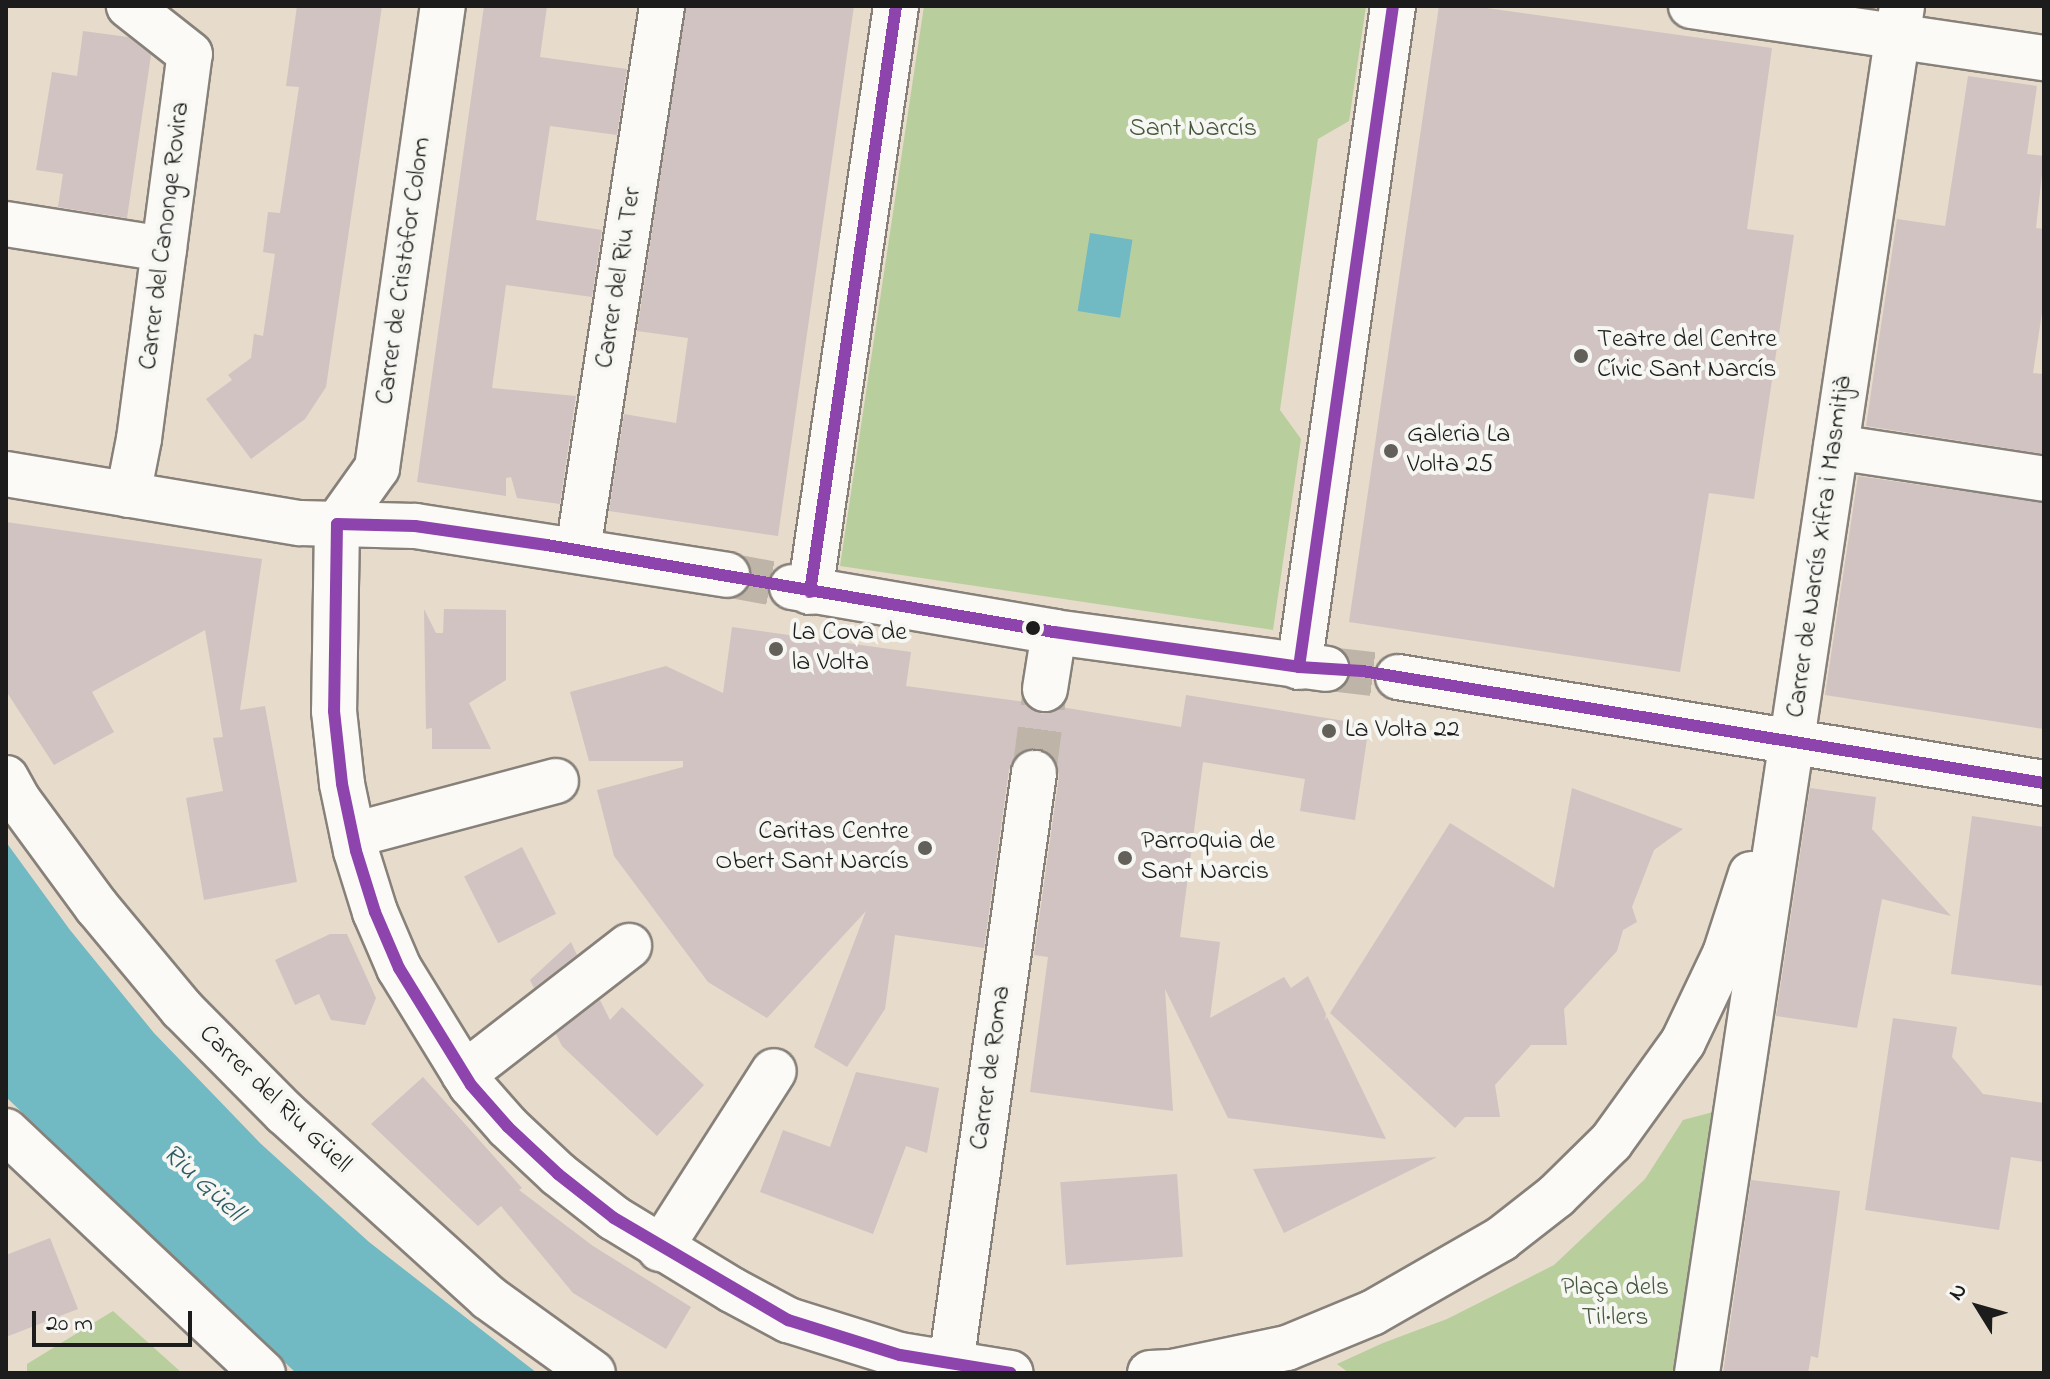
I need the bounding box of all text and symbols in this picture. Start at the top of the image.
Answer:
street label: Carrer del Canonge Rovira [134,100,198,372]
park label: Sant Narcís [1129,114,1257,146]
street label: Carrer de Cristòfor Colom [371,135,439,407]
street label: Carrer del Riu Ter [590,185,650,371]
place label: Teatre del Centre Cívic Sant Narcís [1597,325,1777,386]
marker: Teatre del Centre Cívic Sant Narcís [1572,347,1590,365]
street label: Carrer de Narcís Xifra i Masmitjà [1782,374,1860,720]
place label: Galeria La Volta 25 [1407,420,1510,482]
marker: Galeria La Volta 25 [1382,442,1400,460]
place label: La Cova de la Volta [792,618,907,680]
unlabelled marker [1025,620,1041,636]
marker: La Cova de la Volta [767,640,785,658]
place label: La Volta 22 [1345,715,1460,747]
marker: La Volta 22 [1320,722,1338,740]
place label: Caritas Centre Obert Sant Narcís [715,817,909,878]
place label: Parroquia de Sant Narcis [1141,827,1275,888]
marker: Caritas Centre Obert Sant Narcís [916,839,934,857]
marker: Parroquia de Sant Narcis [1116,849,1134,867]
street label: Carrer de Roma [965,984,1019,1152]
street label: Carrer del Riu Güell [191,1019,357,1181]
water label: Riu Güell [154,1138,250,1230]
north arrow [1938,1267,2018,1347]
park label: Plaça dels Til·lers [1561,1273,1669,1334]
text: N [1942,1277,1976,1308]
scale bar [36,1295,196,1345]
text: 20 m [46,1307,93,1342]

